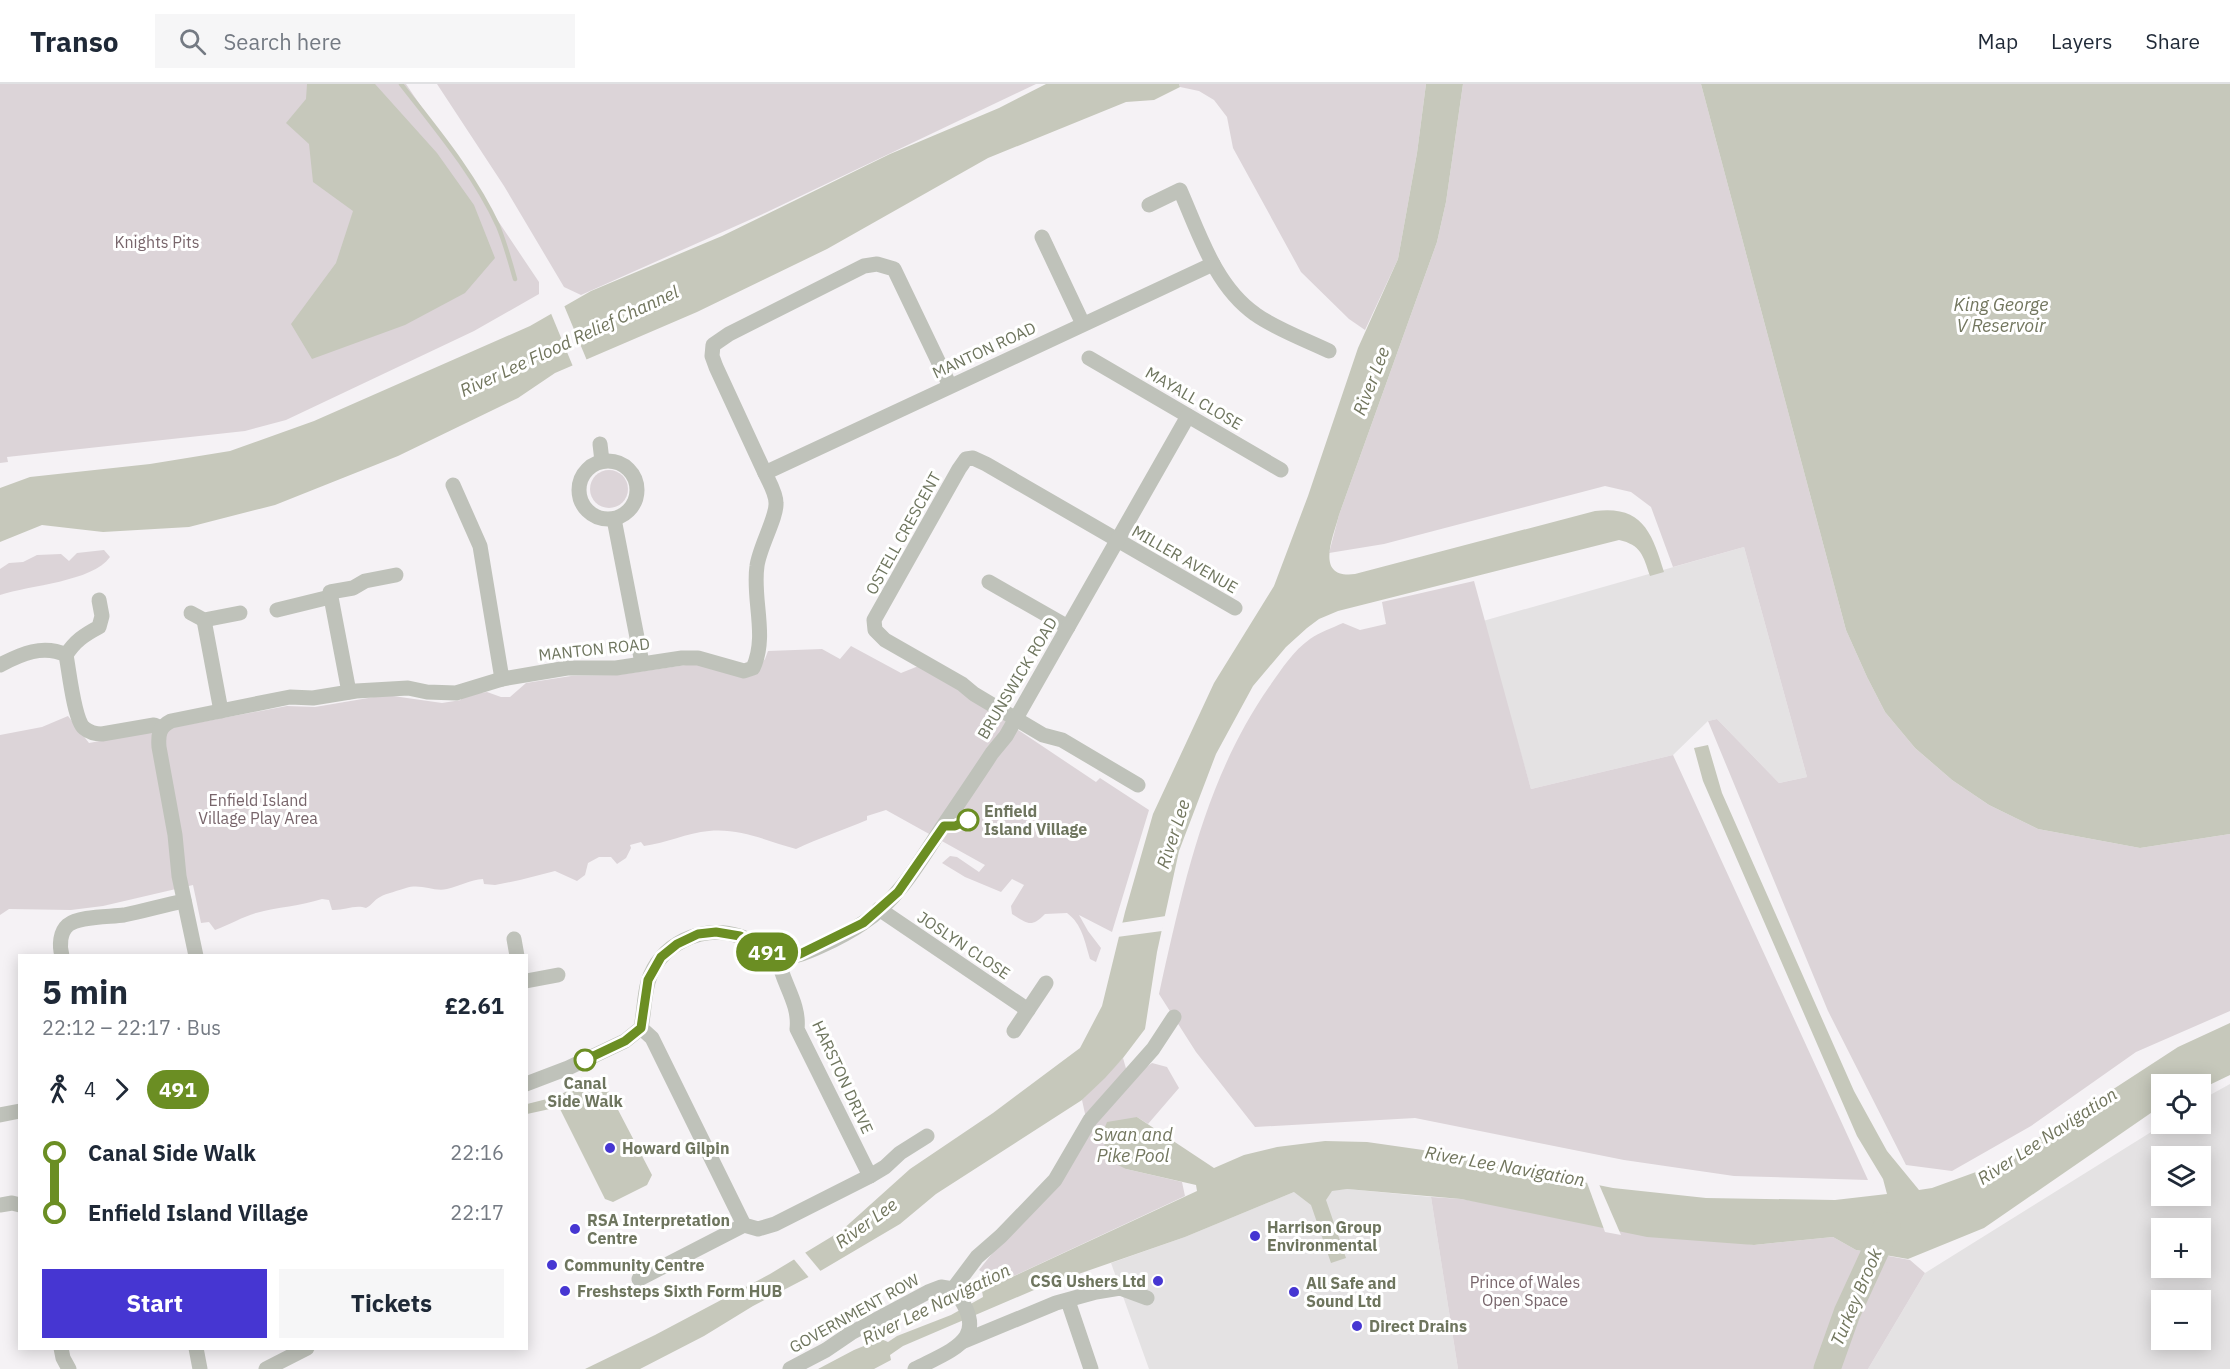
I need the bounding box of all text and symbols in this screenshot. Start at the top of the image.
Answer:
search box [155,14,575,68]
text: Transo [30,23,119,60]
icon: search [176,25,209,58]
text: Search here [224,27,342,56]
text: Map [1978,27,2018,55]
text: Layers [2051,27,2113,55]
text: Share [2146,27,2200,55]
park label: Knights Pits [115,232,199,252]
water label: River Lee Flood Relief Channel [456,280,682,402]
water label: King George V Reservoir [1954,293,2048,337]
street label: MANTON ROAD [929,317,1039,383]
water label: River Lee [1347,344,1395,418]
street label: MAYALL CLOSE [1142,362,1246,434]
street label: OSTELL CRESCENT [861,468,945,598]
street label: MILLER AVENUE [1128,521,1242,597]
street label: BRUNSWICK ROAD [973,613,1061,743]
street label: MANTON ROAD [537,633,651,665]
park label: Enfield Island Village Play Area [198,790,318,828]
water label: River Lee [1151,796,1195,872]
place label: Enfield Island Village [984,801,1087,839]
marker: Enfield Island Village [957,809,979,831]
street label: JOSLYN CLOSE [914,907,1014,983]
line badge: 491 [732,932,801,972]
text: 491 [748,938,786,966]
text: 5 min [42,970,128,1013]
text: £2.61 [445,991,504,1020]
text: 22:12 – 22:17 · Bus [42,1014,221,1041]
street label: HARSTON DRIVE [808,1017,878,1137]
marker: Canal Side Walk [574,1049,596,1071]
icon: walk [42,1073,75,1106]
icon: forward [105,1073,138,1106]
place label: Canal Side Walk [547,1073,623,1111]
map controls [2151,1074,2211,1350]
button: locate [2151,1074,2211,1134]
text: 491 [159,1075,197,1103]
text: 4 [84,1076,96,1103]
water label: River Lee Navigation [1973,1082,2121,1190]
water label: Swan and Pike Pool [1093,1123,1173,1167]
text: Canal Side Walk [88,1138,256,1167]
place label: Howard Gilpin [622,1138,729,1158]
text: 22:16 [450,1139,504,1166]
marker: Howard Gilpin [603,1141,617,1155]
water label: River Lee Navigation [1423,1141,1587,1191]
button: layers [2151,1146,2211,1206]
water label: River Lee [830,1193,902,1253]
text: Enfield Island Village [88,1198,308,1227]
text: 22:17 [450,1199,504,1226]
place label: RSA Interpretation Centre [587,1210,730,1248]
place label: Harrison Group Environmental [1267,1217,1382,1255]
button: + [2151,1218,2211,1278]
marker: RSA Interpretation Centre [568,1222,582,1236]
marker: Harrison Group Environmental [1248,1229,1262,1243]
water label: Turkey Brook [1825,1244,1887,1349]
place label: Community Centre [564,1255,705,1275]
marker: Community Centre [545,1258,559,1272]
water label: River Lee Navigation [858,1258,1014,1350]
button: Start [42,1269,267,1338]
button: Tickets [279,1269,504,1338]
street label: GOVERNMENT ROW [786,1269,922,1357]
place label: CSG Ushers Ltd [1030,1271,1146,1291]
park label: Prince of Wales Open Space [1470,1272,1580,1310]
place label: All Safe and Sound Ltd [1306,1273,1396,1311]
marker: CSG Ushers Ltd [1151,1274,1165,1288]
place label: Freshsteps Sixth Form HUB [577,1281,782,1301]
marker: Freshsteps Sixth Form HUB [558,1284,572,1298]
marker: All Safe and Sound Ltd [1287,1285,1301,1299]
button: − [2151,1290,2211,1350]
place label: Direct Drains [1369,1316,1467,1336]
marker: Direct Drains [1350,1319,1364,1333]

